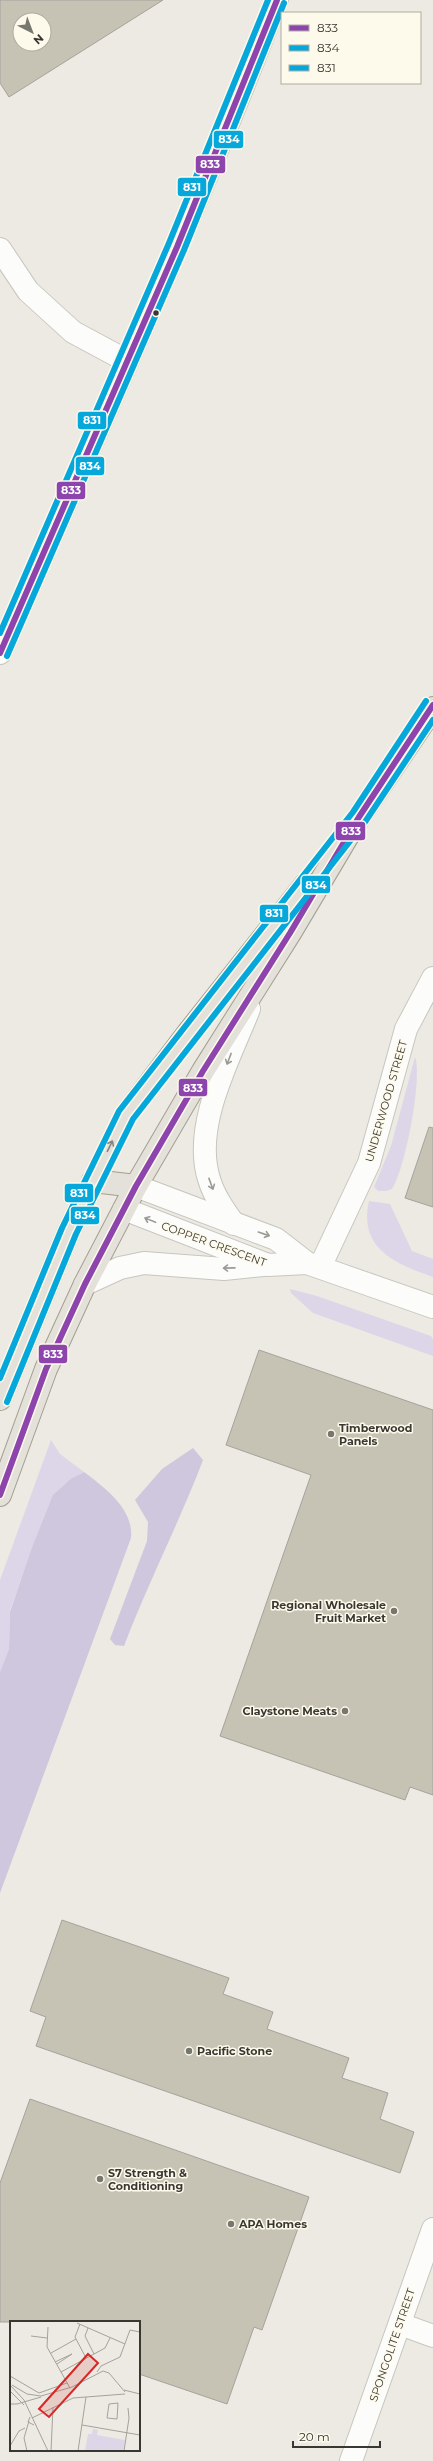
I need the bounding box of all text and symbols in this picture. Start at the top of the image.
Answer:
north arrow [12,12,52,52]
legend [281,12,421,84]
text: 833 [317,20,338,35]
text: N [31,31,47,48]
text: 834 [317,40,339,55]
text: 831 [317,60,336,75]
line badge: 834 [213,130,244,149]
text: 834 [218,132,240,146]
line badge: 833 [195,155,226,174]
text: 833 [200,157,221,171]
line badge: 831 [177,177,207,197]
text: 831 [183,180,201,194]
unlabelled marker [151,308,161,318]
line badge: 831 [77,411,107,430]
text: 831 [83,413,101,427]
line badge: 834 [75,456,105,476]
text: 834 [79,459,101,473]
line badge: 833 [56,481,86,500]
text: 833 [61,483,82,497]
line badge: 833 [335,821,366,841]
text: 833 [341,824,362,838]
line badge: 834 [301,875,331,894]
text: 834 [305,878,327,892]
line badge: 831 [259,904,289,923]
text: 831 [265,906,283,920]
street label: UNDERWOOD STREET [362,1038,410,1164]
one-way arrow [225,1052,233,1064]
line badge: 833 [178,1078,208,1097]
text: 833 [183,1081,204,1095]
one-way arrow [107,1141,115,1153]
one-way arrow [207,1178,215,1190]
line badge: 831 [64,1183,94,1203]
text: 831 [70,1186,88,1200]
line badge: 834 [70,1206,100,1225]
text: 834 [74,1208,96,1222]
one-way arrow [145,1216,157,1223]
street label: COPPER CRESCENT [160,1218,269,1270]
one-way arrow [258,1231,270,1239]
one-way arrow [223,1264,236,1272]
line badge: 833 [38,1344,68,1364]
text: 833 [43,1347,64,1361]
place label: Timberwood Panels [339,1421,412,1448]
marker: Timberwood Panels [326,1429,336,1439]
place label: Regional Wholesale Fruit Market [271,1598,386,1625]
marker: Regional Wholesale Fruit Market [389,1606,399,1616]
place label: Claystone Meats [243,1704,337,1718]
marker: Claystone Meats [340,1706,350,1716]
place label: Pacific Stone [197,2044,272,2058]
marker: Pacific Stone [184,2046,194,2056]
place label: S7 Strength & Conditioning [108,2166,187,2193]
marker: S7 Strength & Conditioning [95,2174,105,2184]
place label: APA Homes [238,2217,307,2231]
marker: APA Homes [226,2219,236,2229]
street label: SPONGOLITE STREET [366,2286,418,2403]
inset map [10,2321,140,2451]
scale bar [293,2423,380,2449]
text: 20 m [299,2429,330,2444]

